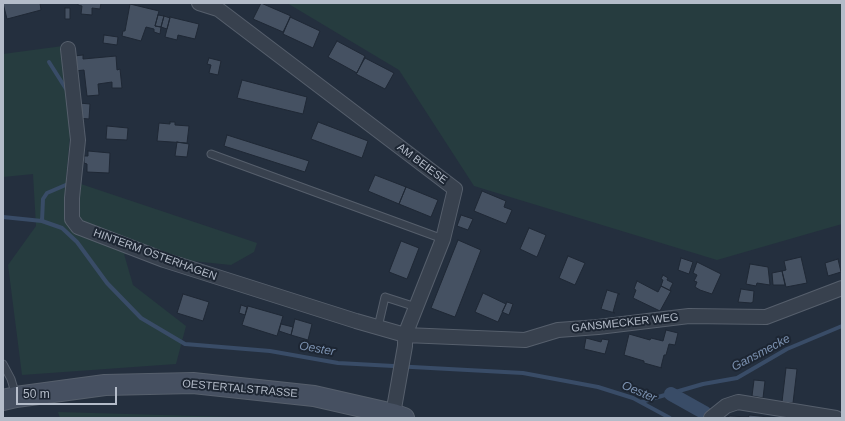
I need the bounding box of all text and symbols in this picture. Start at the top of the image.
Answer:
street label: AM BEIESE [394,141,450,187]
street label: HINTERM OSTERHAGEN [92,227,218,283]
street label: GANSMECKER WEG [571,311,679,335]
water label: Gansmecke [729,332,793,374]
water label: Oester [298,339,336,359]
street label: OESTERTALSTRASSE [182,377,298,401]
water label: Oester [620,378,658,406]
scale bar [18,379,119,405]
text: 50 m [23,387,50,401]

